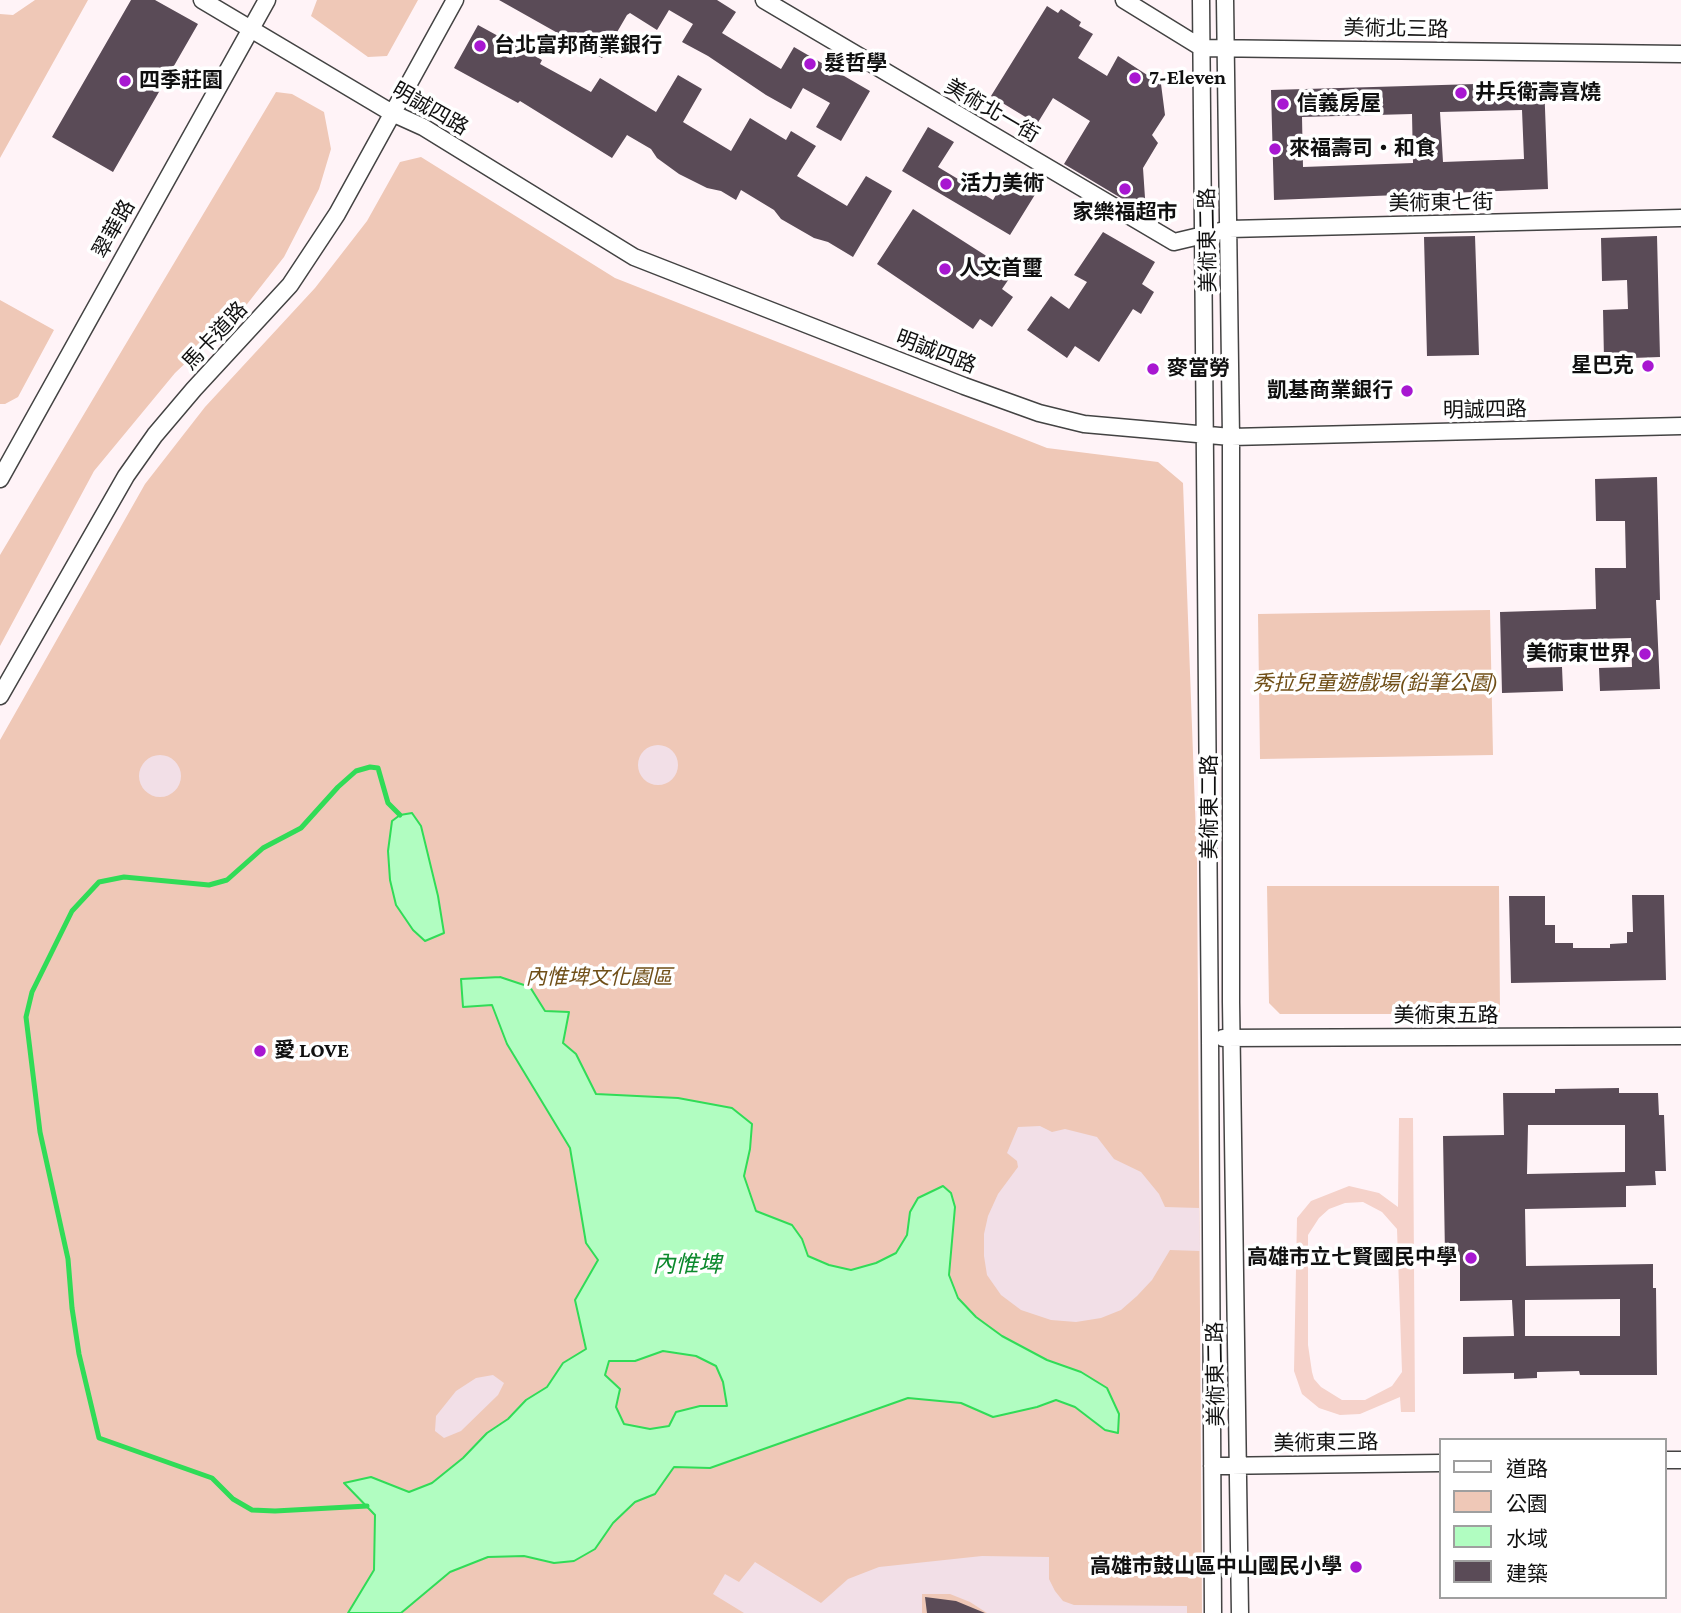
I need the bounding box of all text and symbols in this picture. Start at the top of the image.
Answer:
street label: 美術北三路 [1343,15,1449,43]
place label: 台北富邦商業銀行 [494,33,662,59]
marker: 台北富邦商業銀行 [472,38,488,54]
place label: 髮哲學 [824,51,887,77]
marker: 髮哲學 [802,56,818,72]
place label: 7-Eleven [1149,65,1226,91]
place label: 四季莊園 [139,68,223,94]
marker: 7-Eleven [1127,70,1143,86]
marker: 四季莊園 [117,73,133,89]
street label: 美術北一街 [940,74,1044,148]
street label: 明誠四路 [387,77,473,141]
place label: 井兵衛壽喜燒 [1475,80,1601,106]
marker: 井兵衛壽喜燒 [1453,85,1469,101]
place label: 信義房屋 [1297,91,1381,117]
marker: 信義房屋 [1275,96,1291,112]
place label: 來福壽司‧和食 [1289,136,1436,162]
marker: 來福壽司‧和食 [1267,141,1283,157]
place label: 活力美術 [960,171,1044,197]
marker: 活力美術 [938,176,954,192]
marker: 家樂福超市 [1117,181,1133,197]
street label: 美術東二路 [1194,187,1222,293]
street label: 美術東七街 [1388,189,1494,217]
street label: 翠華路 [88,195,140,263]
place label: 家樂福超市 [1073,200,1177,226]
place label: 人文首璽 [959,256,1043,282]
marker: 人文首璽 [937,261,953,277]
street label: 馬卡道路 [177,297,253,375]
street label: 明誠四路 [892,325,980,379]
place label: 星巴克 [1571,353,1634,379]
place label: 麥當勞 [1167,356,1230,382]
marker: 星巴克 [1640,358,1656,374]
marker: 麥當勞 [1145,361,1161,377]
place label: 凱基商業銀行 [1267,378,1393,404]
marker: 凱基商業銀行 [1399,383,1415,399]
street label: 明誠四路 [1443,397,1527,423]
place label: 美術東世界 [1526,641,1631,667]
marker: 美術東世界 [1637,646,1653,662]
park label: 秀拉兒童遊戲場(鉛筆公園) [1252,671,1498,697]
street label: 美術東二路 [1197,755,1223,859]
park label: 內惟埤文化園區 [526,965,672,991]
street label: 美術東五路 [1394,1003,1498,1029]
place label: 愛 LOVE [274,1038,349,1064]
marker: 愛 LOVE [252,1043,268,1059]
place label: 高雄市立七賢國民中學 [1247,1245,1457,1271]
marker: 高雄市立七賢國民中學 [1463,1250,1479,1266]
water label: 內惟埤 [653,1251,721,1279]
street label: 美術東二路 [1202,1321,1230,1427]
street label: 美術東三路 [1273,1429,1379,1457]
legend [1440,1438,1667,1599]
text: 道路 [1506,1457,1548,1481]
text: 公園 [1506,1492,1548,1516]
text: 水域 [1506,1527,1548,1551]
place label: 高雄市鼓山區中山國民小學 [1090,1554,1342,1580]
marker: 高雄市鼓山區中山國民小學 [1348,1559,1364,1575]
text: 建築 [1506,1562,1548,1586]

